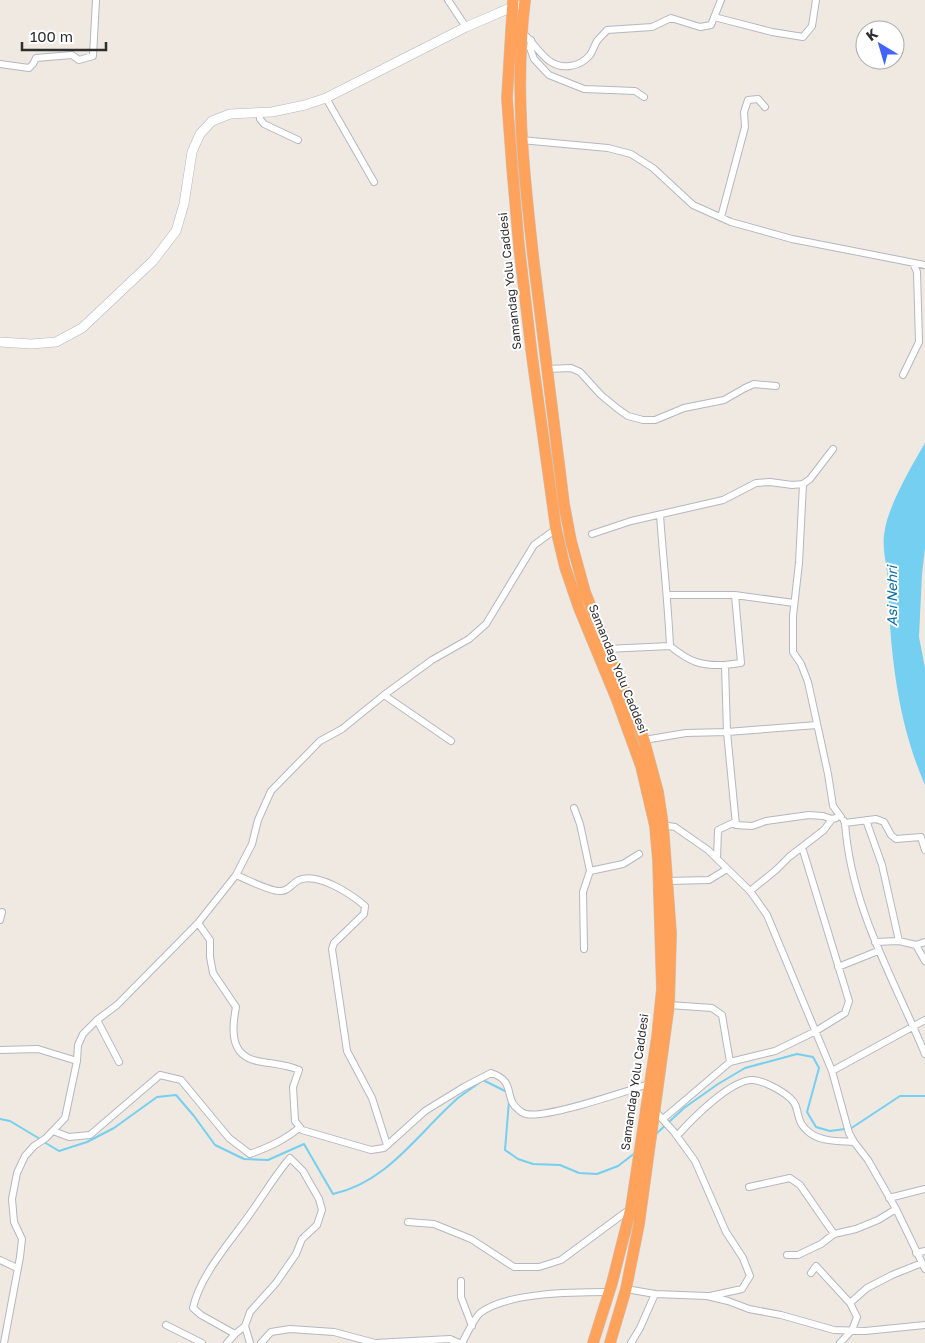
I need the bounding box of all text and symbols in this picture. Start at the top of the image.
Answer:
scale bar [22,20,106,52]
north arrow [855,20,905,70]
text: K [862,25,881,44]
text: 100 m [30,27,73,45]
street label: Samandağ Yolu Caddesi [495,212,524,350]
water label: Asi Nehri [883,563,900,626]
street label: Samandağ Yolu Caddesi [586,602,651,736]
street label: Samandağ Yolu Caddesi [617,1013,652,1151]

